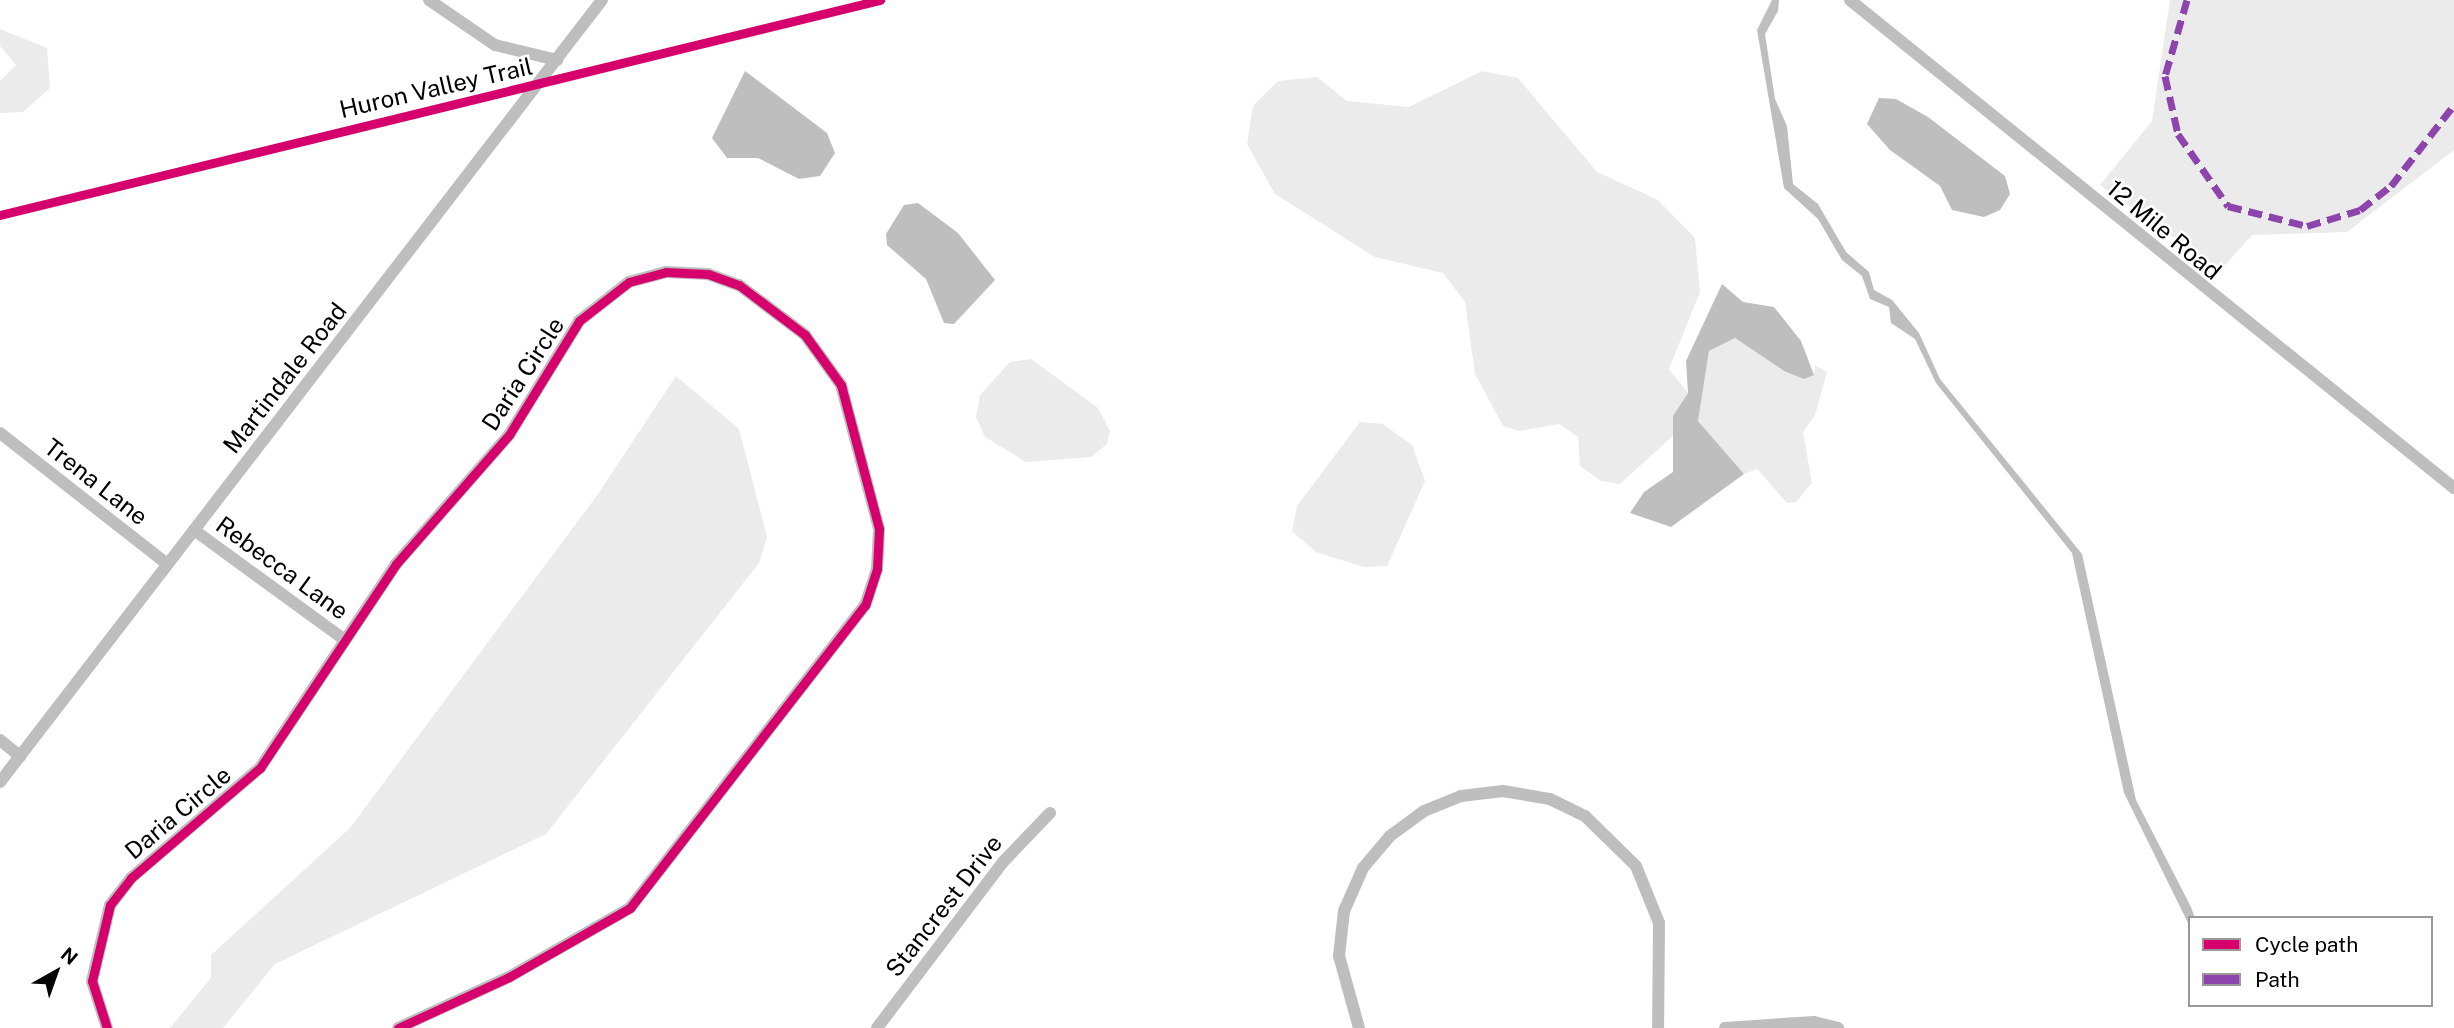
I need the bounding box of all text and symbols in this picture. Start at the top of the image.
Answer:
street label: Huron Valley Trail [336,52,536,124]
street label: 12 Mile Road [2101,174,2227,286]
street label: Martindale Road [217,297,353,459]
street label: Daria Circle [476,312,570,436]
street label: Trena Lane [39,433,153,531]
street label: Rebecca Lane [210,510,354,626]
street label: Daria Circle [119,760,237,866]
street label: Stancrest Drive [880,829,1008,983]
legend [2188,916,2433,1007]
text: Cycle path [2255,932,2358,957]
north arrow [21,937,91,1007]
text: N [57,943,82,969]
text: Path [2255,967,2300,992]

